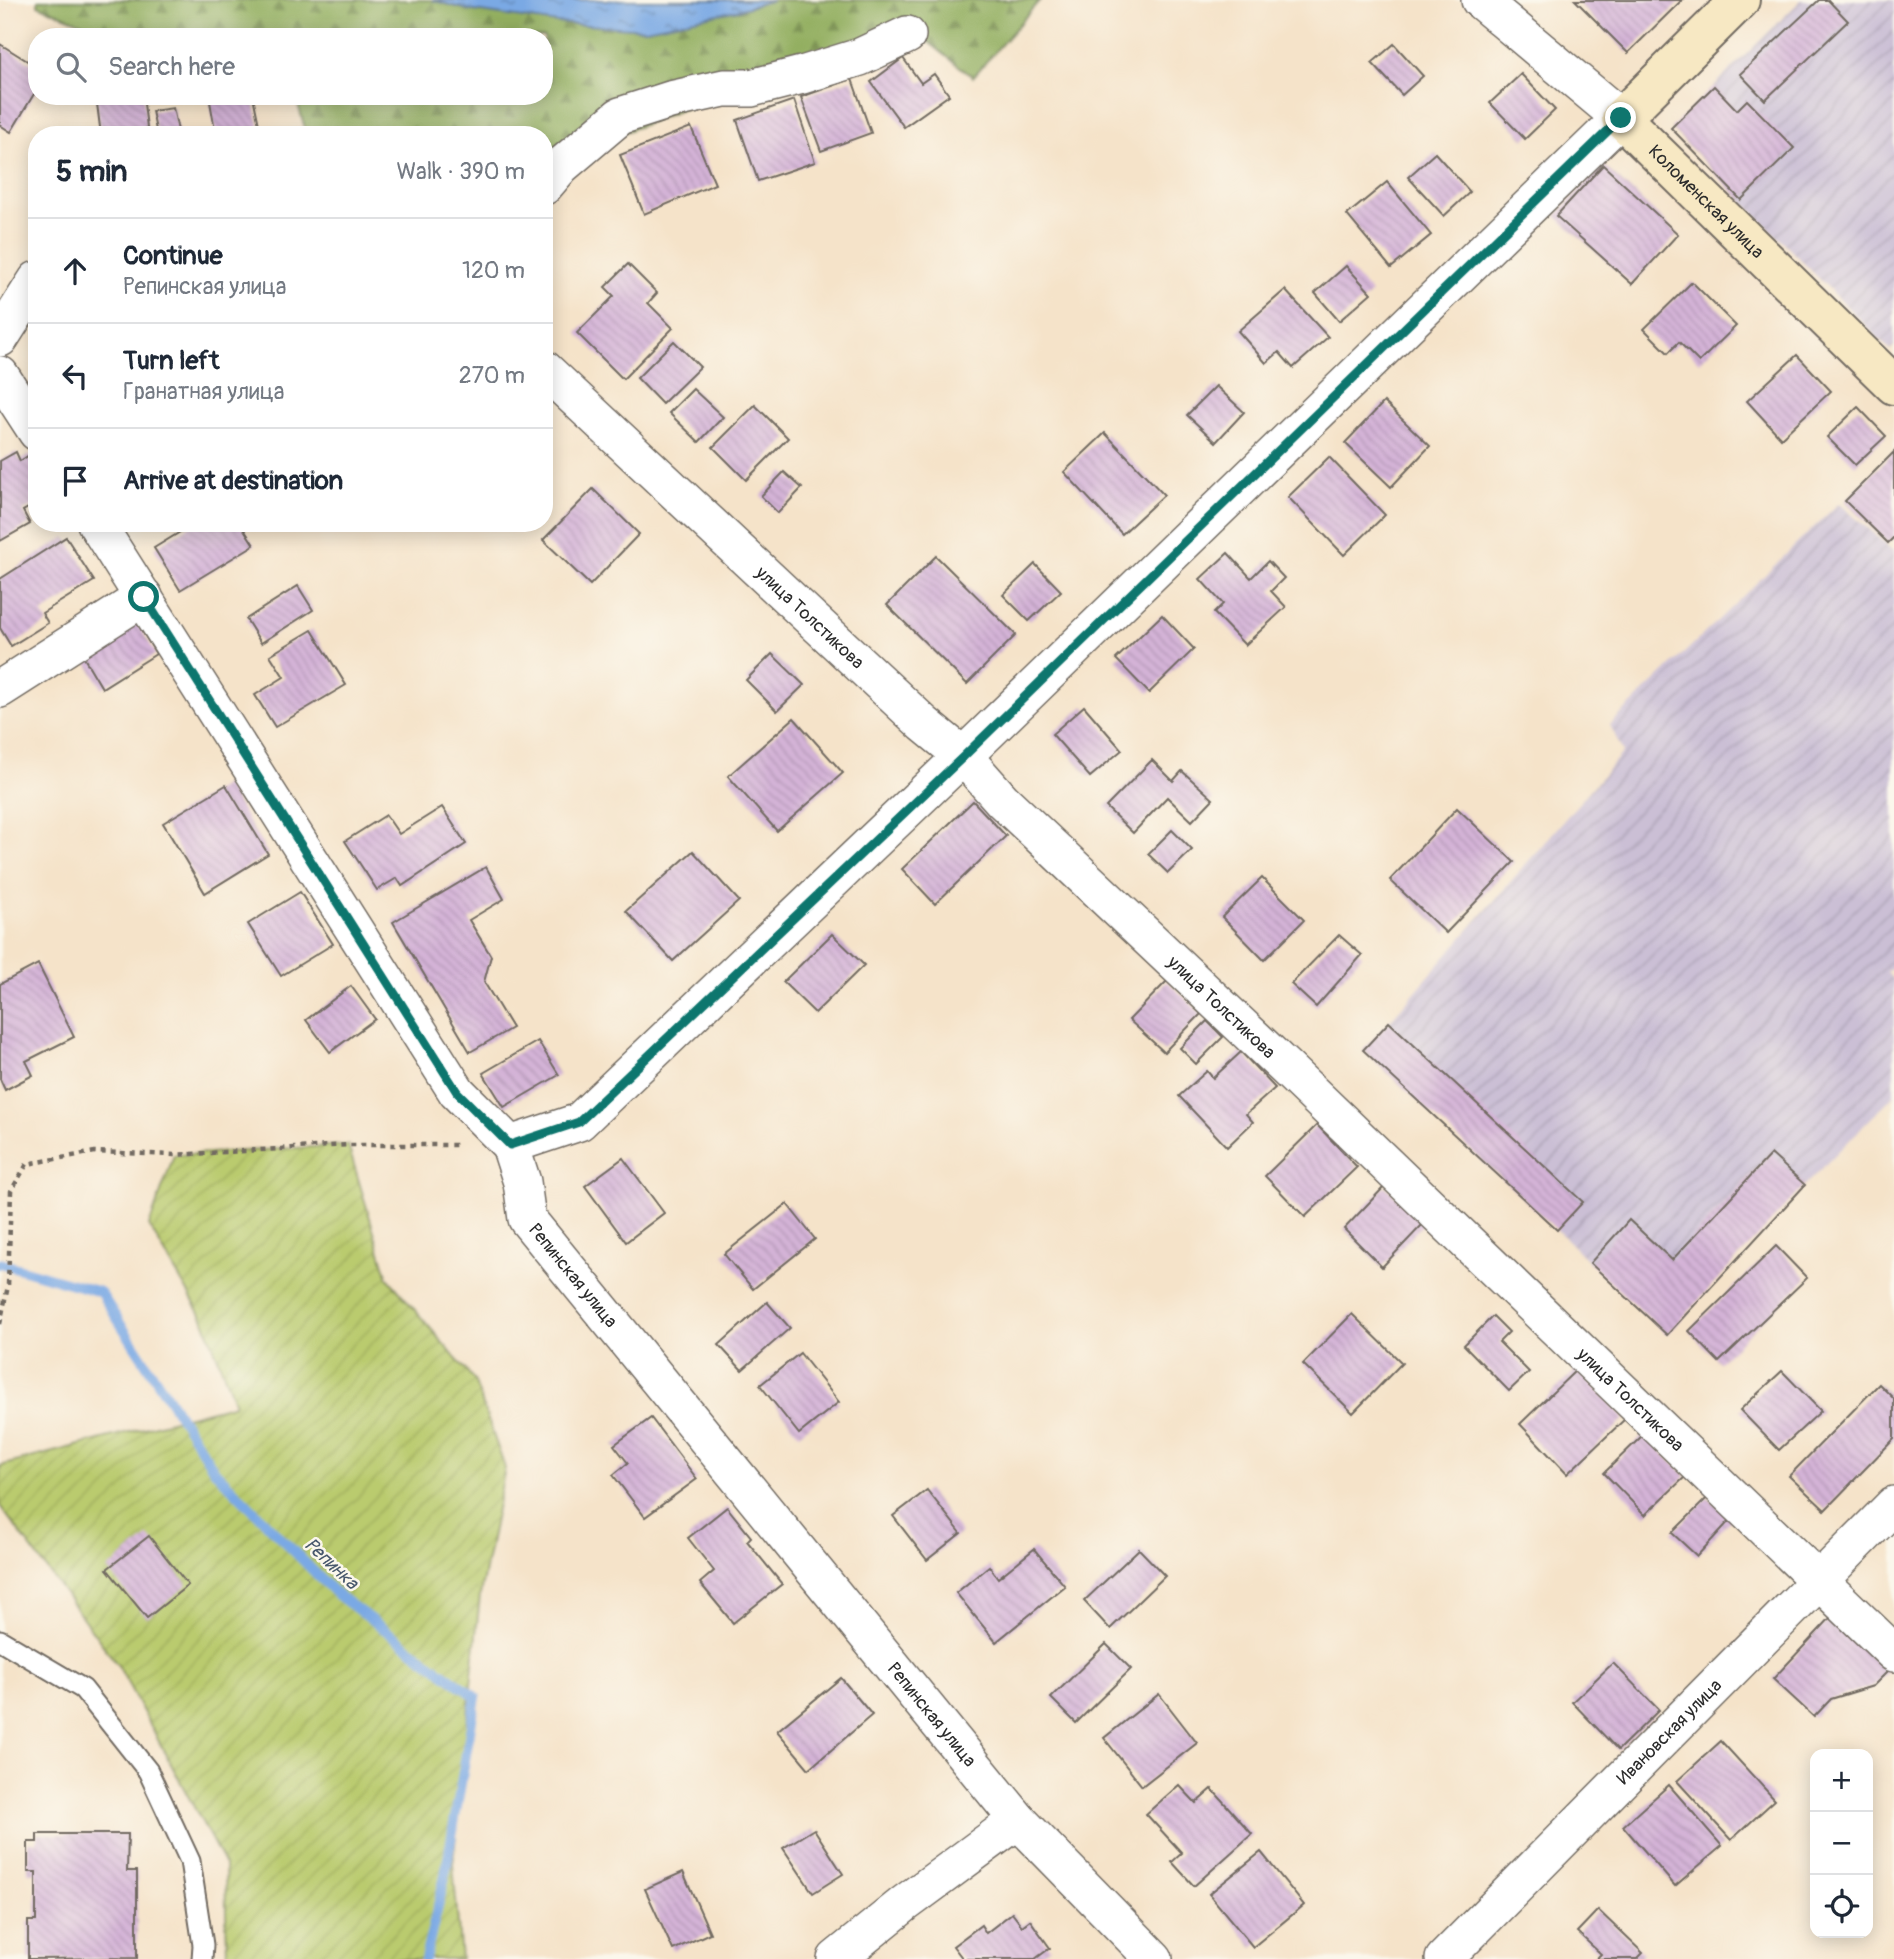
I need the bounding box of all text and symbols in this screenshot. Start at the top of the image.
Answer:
search box [28,28,553,105]
icon: search [52,48,90,86]
text: Search here [108,51,235,83]
route end [1605,102,1636,133]
street label: Коломенская улица [1643,140,1769,264]
text: 5 min [56,153,127,190]
text: Walk · 390 m [396,157,525,186]
text: Continue [123,240,223,272]
icon: ahead [56,252,94,290]
text: 120 m [462,256,525,285]
text: Репинская улица [123,272,287,301]
text: Turn left [123,345,219,377]
icon: left [56,357,94,395]
text: 270 m [459,361,525,390]
text: Гранатная улица [123,377,285,406]
icon: arrive [56,462,94,500]
text: Arrive at destination [123,465,343,497]
street label: улица Толстикова [750,561,869,674]
route start [128,581,159,612]
street label: улица Толстикова [1162,950,1280,1064]
street label: Репинская улица [523,1219,622,1333]
street label: улица Толстикова [1571,1342,1689,1457]
water label: Репинка [299,1533,364,1595]
street label: Репинская улица [882,1658,981,1772]
street label: Ивановская улица [1612,1674,1727,1790]
map controls [1810,1749,1873,1938]
button: + [1810,1749,1873,1812]
button: − [1810,1812,1873,1875]
button: locate [1810,1875,1873,1938]

